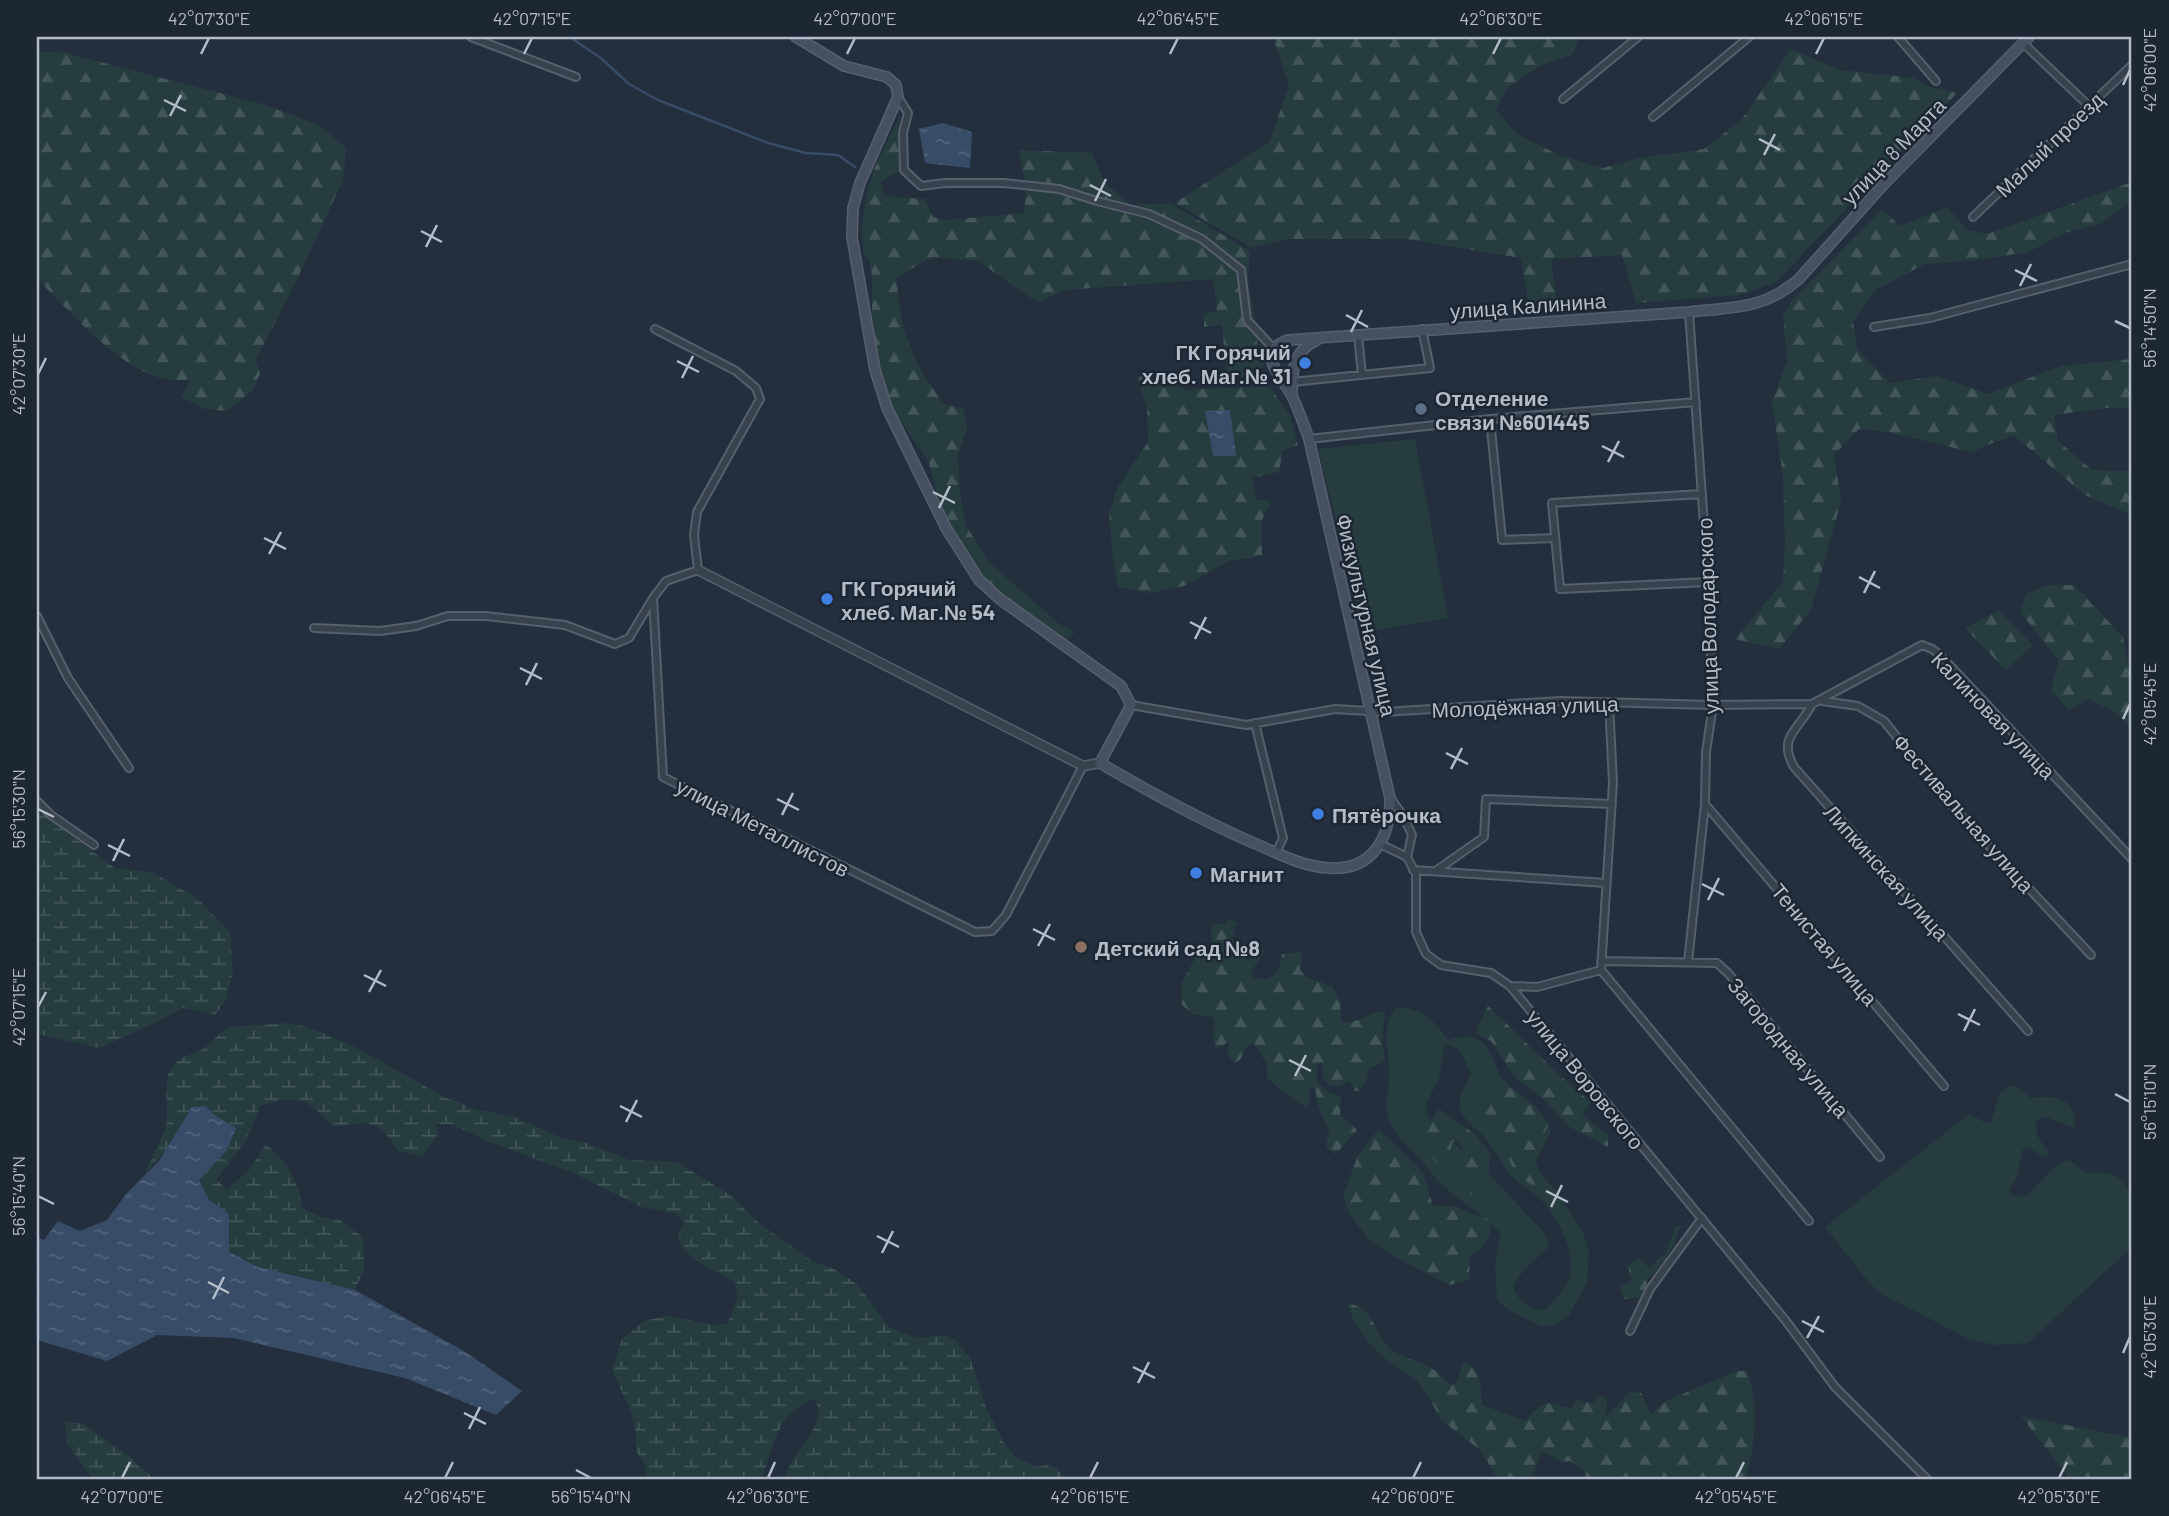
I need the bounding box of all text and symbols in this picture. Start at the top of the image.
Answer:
text: 42°07'30"E [168,7,250,29]
text: 42°07'15"E [493,7,571,29]
text: 42°07'00"E [813,7,897,29]
text: 42°06'45"E [1137,7,1219,29]
text: 42°06'30"E [1459,7,1543,29]
text: 42°06'15"E [1784,7,1864,29]
text: 42°06'00"E [2138,28,2160,112]
street label: Малый проезд [1990,86,2108,202]
street label: улица 8 Марта [1836,92,1950,210]
street label: улица Калинина [1449,287,1607,323]
text: 56°14'50"N [2138,288,2160,368]
text: 42°07'30"E [7,333,29,415]
place label: ГК Горячий хлеб. Маг.№ 31 [1142,339,1291,388]
marker: ГК Горячий хлеб. Маг.№ 31 [1297,355,1313,371]
place label: Отделение связи №601445 [1435,385,1590,434]
marker: Отделение связи №601445 [1413,401,1429,417]
street label: Физкультурная улица [1332,511,1403,719]
street label: улица Володарского [1691,517,1723,715]
place label: ГК Горячий хлеб. Маг.№ 54 [841,575,995,624]
marker: ГК Горячий хлеб. Маг.№ 54 [819,591,835,607]
street label: Калиновая улица [1927,646,2061,784]
text: 42°05'45"E [2138,663,2160,745]
street label: Молодёжная улица [1431,690,1619,722]
street label: Фестивальная улица [1888,729,2040,898]
text: 56°15'30"N [7,769,29,849]
street label: улица Металлистов [672,773,854,881]
street label: Липкинская улица [1819,799,1955,945]
place label: Пятёрочка [1332,802,1441,827]
marker: Пятёрочка [1310,806,1326,822]
place label: Магнит [1210,861,1284,886]
marker: Магнит [1188,865,1204,881]
street label: Тенистая улица [1767,878,1883,1010]
place label: Детский сад №8 [1095,935,1260,960]
marker: Детский сад №8 [1073,939,1089,955]
text: 42°07'15"E [7,968,29,1046]
street label: Загородная улица [1723,972,1855,1122]
street label: улица Воровского [1522,1004,1650,1154]
text: 56°15'10"N [2138,1064,2160,1140]
text: 56°15'40"N [7,1156,29,1236]
text: 42°05'30"E [2138,1295,2160,1379]
text: 42°07'00"E [80,1485,164,1507]
text: 42°06'45"E [404,1485,486,1507]
text: 56°15'40"N [551,1485,631,1507]
text: 42°06'30"E [726,1485,810,1507]
text: 42°06'15"E [1050,1485,1130,1507]
text: 42°06'00"E [1371,1485,1455,1507]
text: 42°05'45"E [1695,1485,1777,1507]
text: 42°05'30"E [2017,1485,2101,1507]

